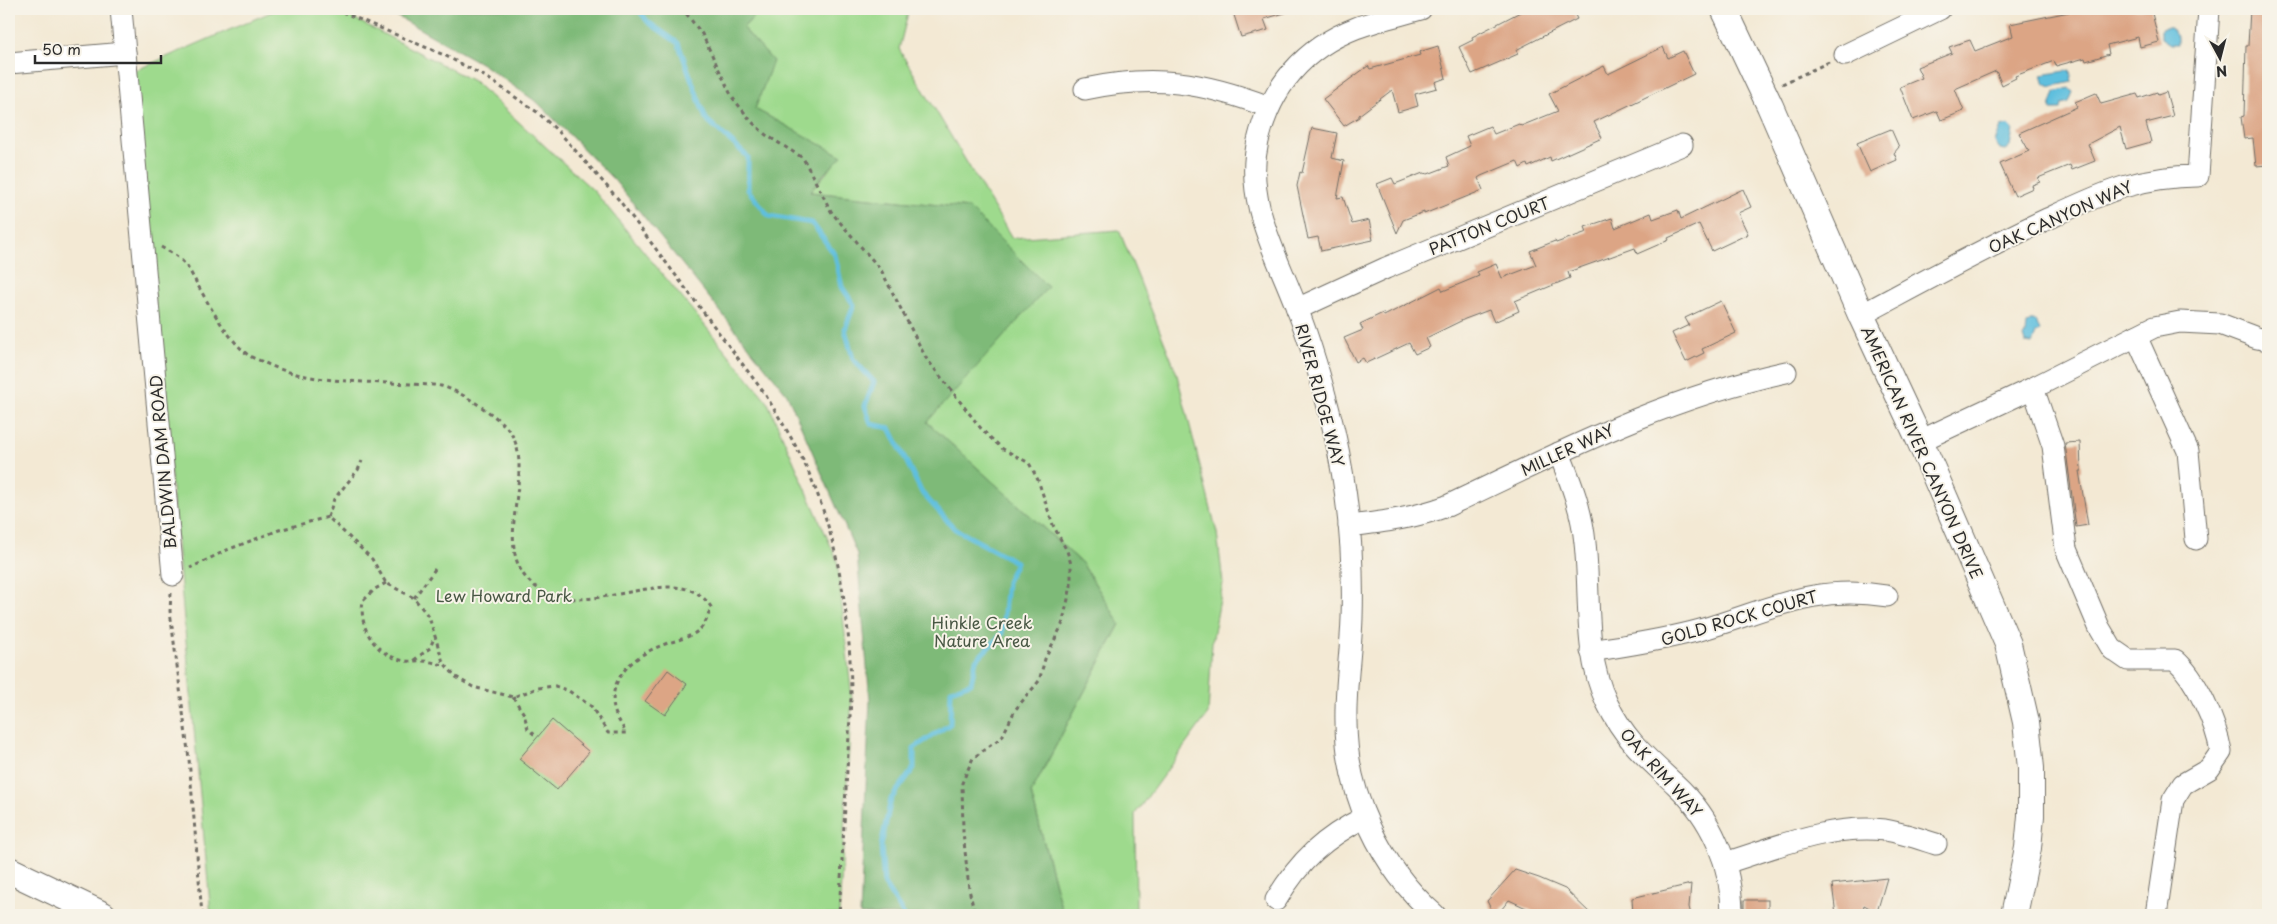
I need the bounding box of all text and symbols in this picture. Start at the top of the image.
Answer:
scale bar [35,32,161,64]
north arrow [2194,32,2244,82]
text: 50 m [42,37,81,60]
text: N [2215,60,2228,82]
street label: OAK CANYON WAY [1984,173,2136,259]
street label: PATTON COURT [1425,190,1553,260]
street label: RIVER RIDGE WAY [1290,321,1352,469]
street label: AMERICAN RIVER CANYON DRIVE [1856,322,1990,582]
street label: BALDWIN DAM ROAD [142,374,182,550]
street label: MILLER WAY [1516,417,1618,481]
park label: Lew Howard Park [436,583,573,607]
street label: GOLD ROCK COURT [1658,583,1820,651]
park label: Hinkle Creek Nature Area [931,610,1033,652]
street label: OAK RIM WAY [1615,722,1709,822]

